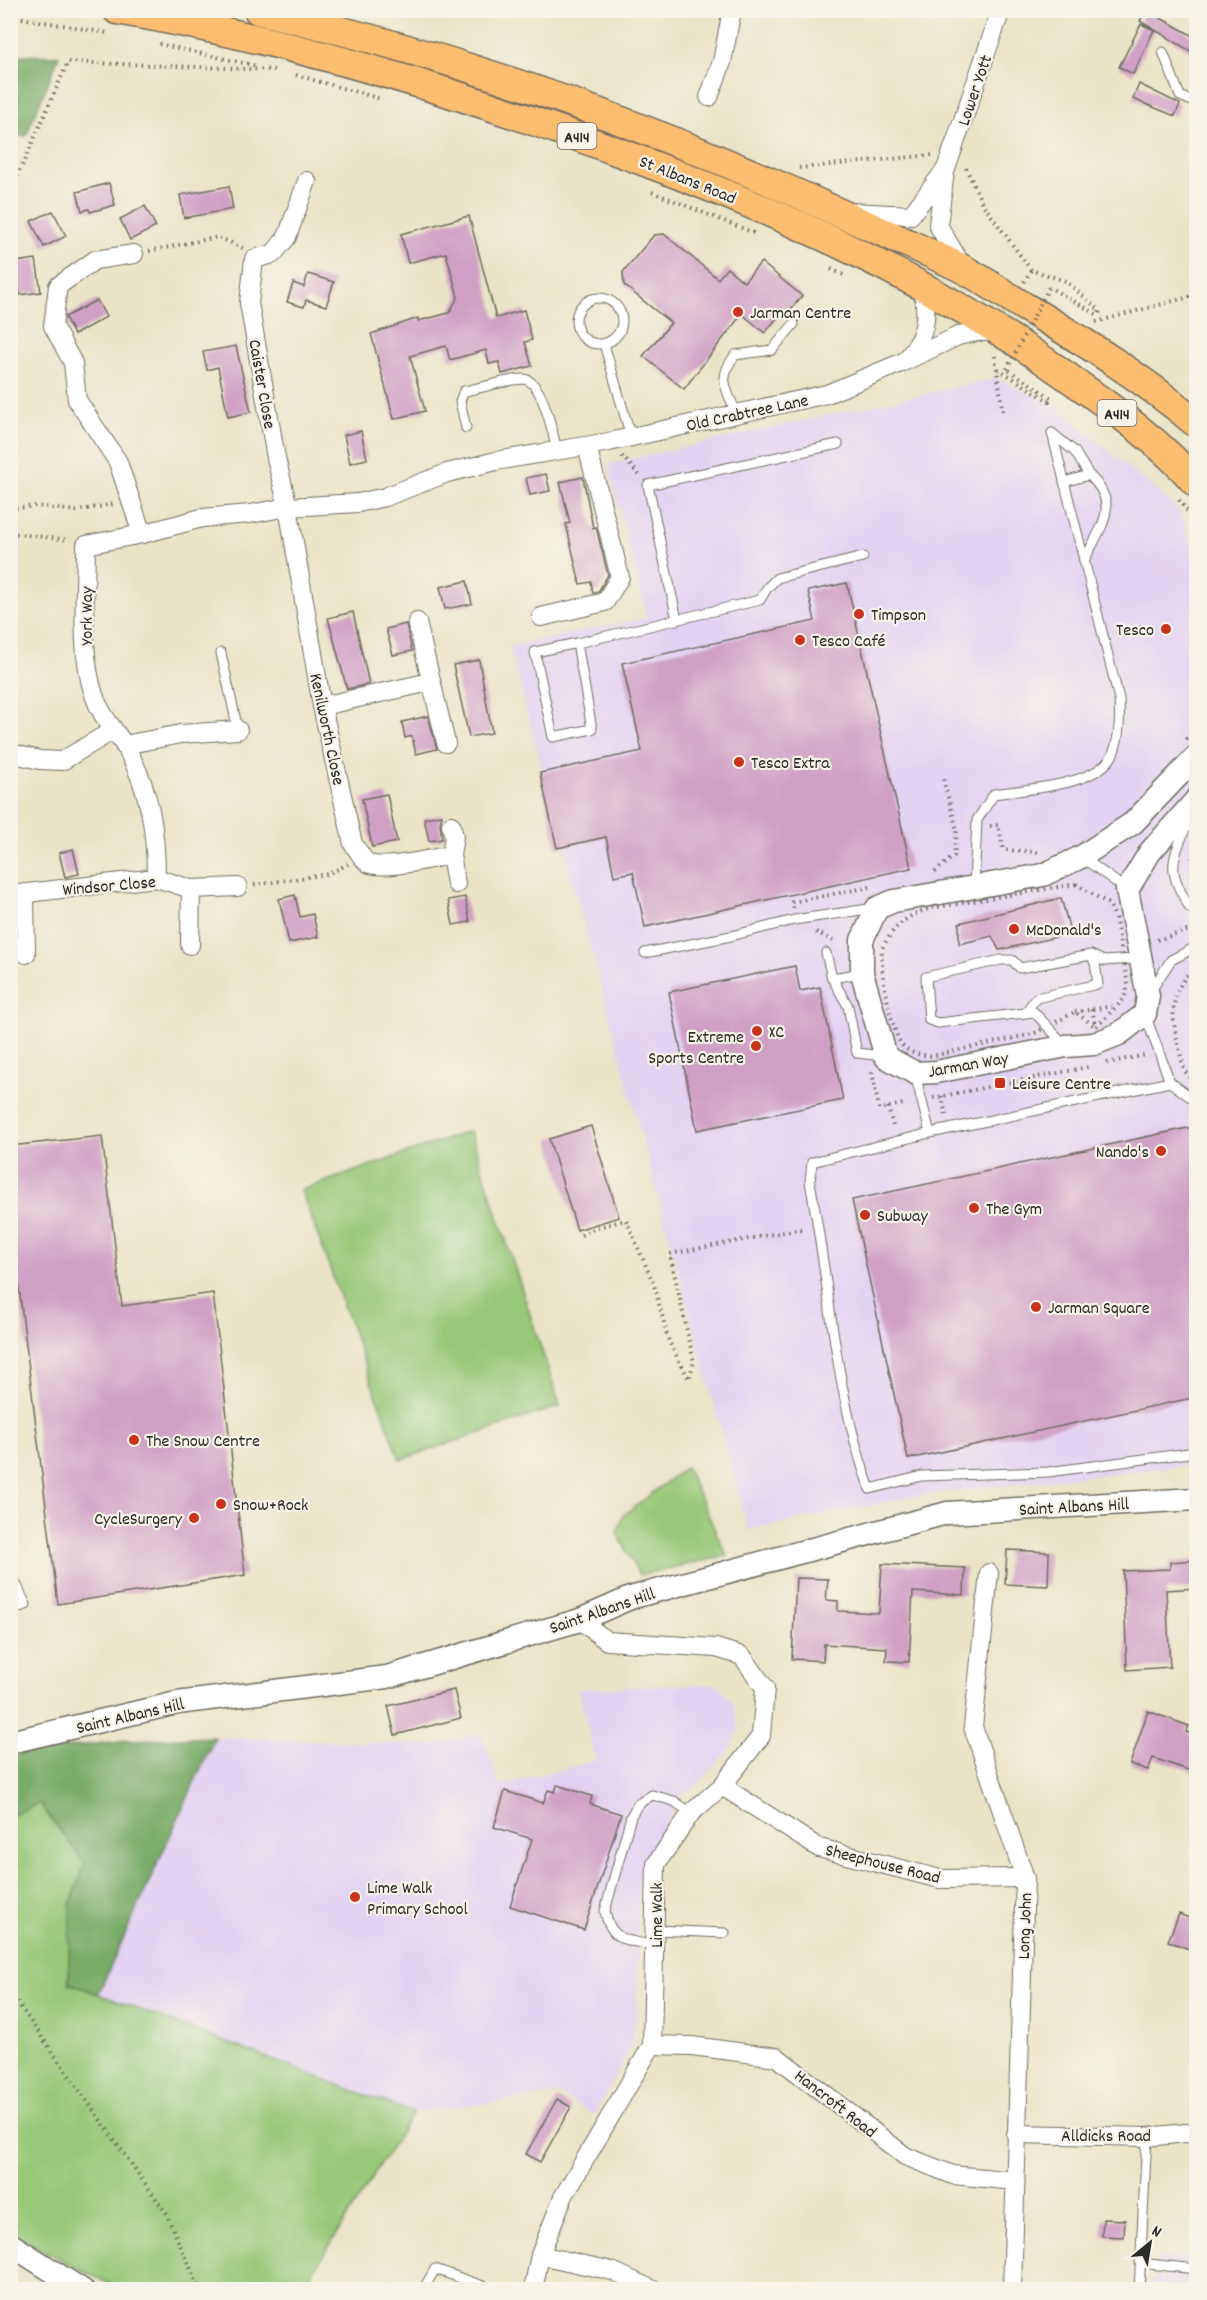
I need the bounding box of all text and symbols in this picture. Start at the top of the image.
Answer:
street label: Lower Yott [953,52,1000,130]
road number: A414 [558,123,596,149]
street label: St Albans Road [635,150,739,212]
place label: Jarman Centre [750,302,851,327]
marker: Jarman Centre [731,305,745,319]
street label: Caister Close [240,338,281,431]
street label: Old Crabtree Lane [684,389,811,440]
road number: A414 [1098,400,1136,426]
street label: York Way [76,586,101,645]
place label: Timpson [871,604,926,629]
marker: Timpson [852,607,866,621]
place label: Tesco [1116,619,1154,644]
marker: Tesco [1159,622,1173,636]
place label: Tesco Café [812,630,886,655]
marker: Tesco Café [793,633,807,647]
street label: Kenilworth Close [301,671,350,788]
place label: Tesco Extra [751,752,830,777]
marker: Tesco Extra [732,755,746,769]
street label: Windsor Close [62,871,157,904]
place label: McDonald's [1026,919,1102,944]
marker: McDonald's [1007,922,1021,936]
place label: XC [769,1021,784,1046]
marker: XC [750,1024,764,1038]
place label: Extreme Sports Centre [648,1026,744,1072]
marker: Extreme Sports Centre [749,1039,763,1053]
street label: Jarman Way [926,1047,1011,1086]
place label: Leisure Centre [1012,1073,1111,1098]
marker: Leisure Centre [993,1076,1007,1090]
place label: Nando's [1096,1141,1149,1166]
marker: Nando's [1154,1144,1168,1158]
place label: The Gym [986,1198,1042,1223]
marker: The Gym [967,1201,981,1215]
place label: Subway [877,1205,929,1230]
marker: Subway [858,1208,872,1222]
place label: Jarman Square [1048,1297,1150,1322]
marker: Jarman Square [1029,1300,1043,1314]
place label: The Snow Centre [146,1430,260,1455]
marker: The Snow Centre [127,1433,141,1447]
street label: Saint Albans Hill [1018,1493,1131,1524]
place label: Snow+Rock [233,1494,308,1519]
marker: Snow+Rock [214,1497,228,1511]
place label: CycleSurgery [94,1508,183,1533]
marker: CycleSurgery [187,1511,201,1525]
street label: Saint Albans Hill [547,1582,660,1642]
street label: Saint Albans Hill [74,1693,188,1742]
street label: Sheephouse Road [822,1839,942,1892]
place label: Lime Walk Primary School [367,1877,468,1923]
street label: Lime Walk [646,1882,671,1948]
marker: Lime Walk Primary School [348,1890,362,1904]
street label: Long John [1013,1892,1040,1960]
street label: Hancroft Road [788,2065,881,2145]
street label: Alldicks Road [1061,2125,1151,2150]
north arrow [1120,2213,1180,2273]
text: N [1147,2220,1166,2244]

